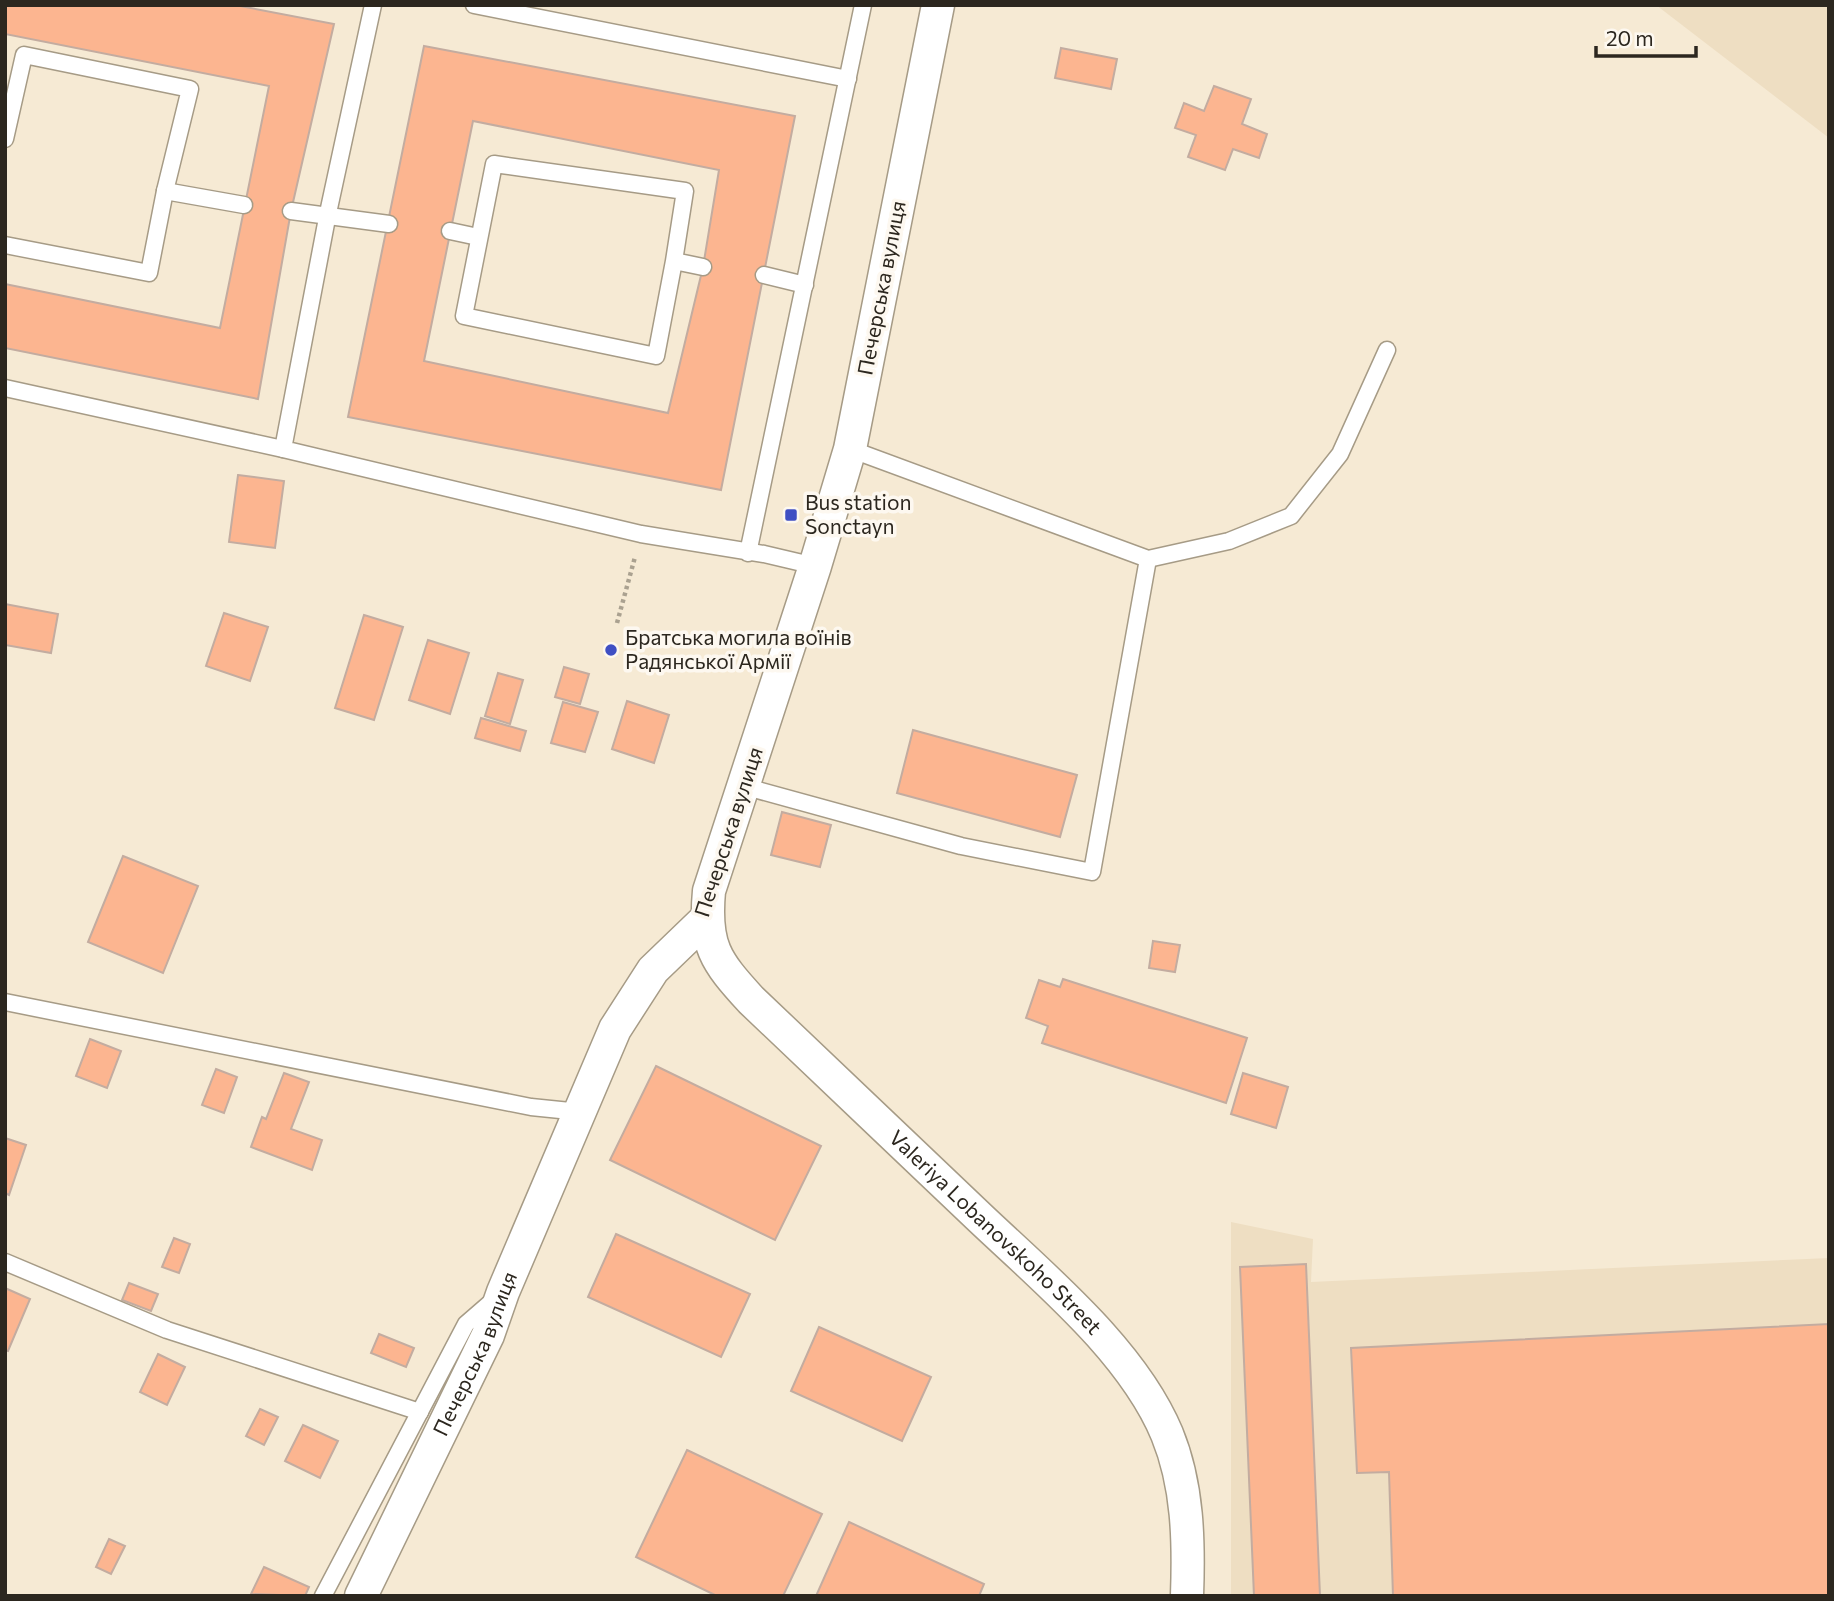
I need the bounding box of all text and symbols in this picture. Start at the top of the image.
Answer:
scale bar [1596,14,1696,58]
text: 20 m [1606,25,1654,50]
street label: Печерська вулиця [851,198,910,377]
place label: Bus station Sonctayn [805,489,912,538]
marker: Bus station Sonctayn [783,507,799,523]
place label: Братська могила воїнів Радянської Армії [625,624,852,673]
marker: Братська могила воїнів Радянської Армії [603,642,619,658]
street label: Печерська вулиця [688,743,767,920]
street label: Valeriya Lobanovskoho Street [885,1124,1108,1339]
street label: Печерська вулиця [427,1267,521,1440]

